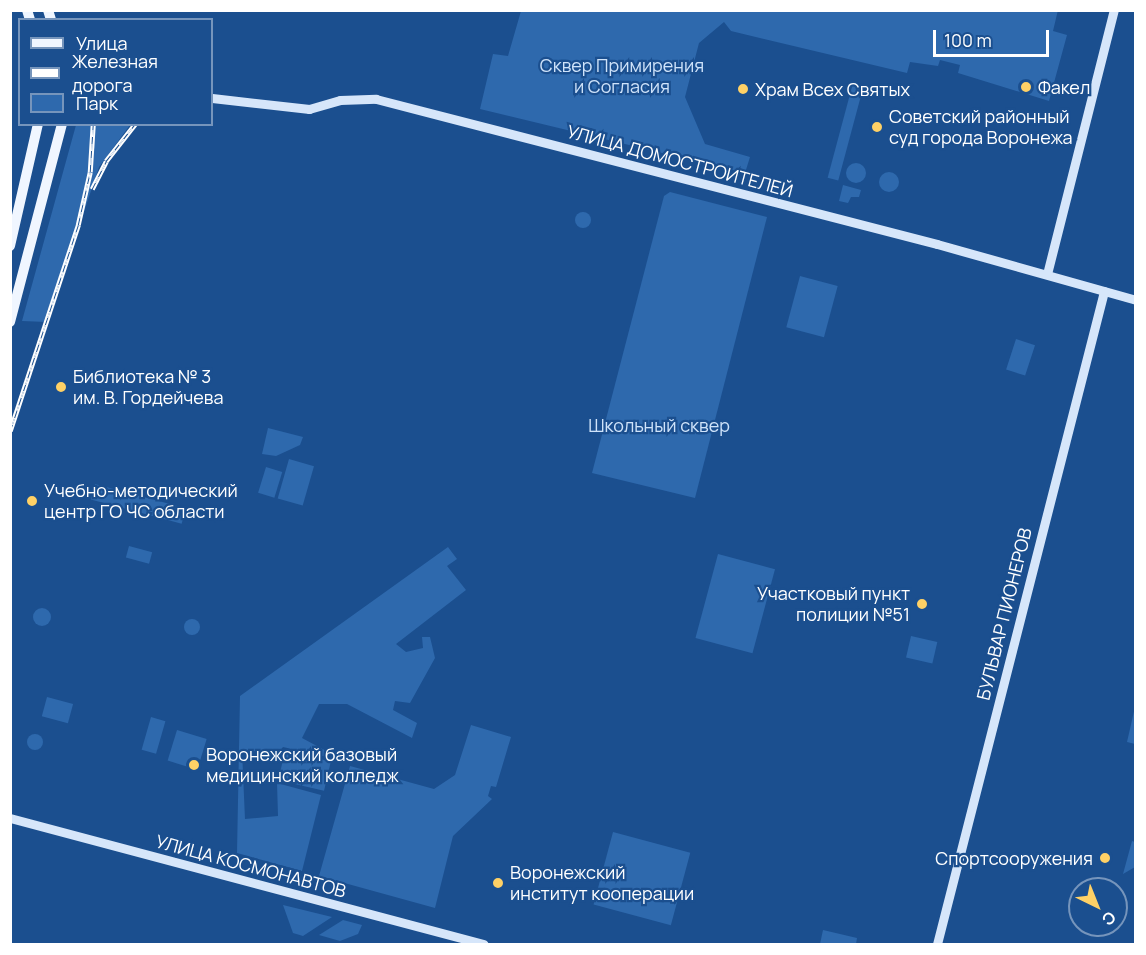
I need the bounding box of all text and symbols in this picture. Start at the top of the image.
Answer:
legend [18,18,213,126]
scale bar [936,18,1052,56]
text: 100 m [944,28,992,52]
text: Улица [76,31,128,55]
text: Железная дорога [72,49,158,97]
park label: Сквер Примирения и Согласия [540,55,704,98]
place label: Факел [1038,76,1090,98]
place label: Храм Всех Святых [755,78,910,100]
marker: Факел [1019,80,1033,94]
marker: Храм Всех Святых [736,82,750,96]
text: Парк [76,91,118,115]
place label: Советский районный суд города Воронежа [889,106,1073,148]
street label: УЛИЦА ДОМОСТРОИТЕЛЕЙ [565,120,795,202]
marker: Советский районный суд города Воронежа [870,120,884,134]
place label: Библиотека № 3 им. В. Гордейчева [73,366,223,409]
marker: Библиотека № 3 им. В. Гордейчева [54,380,68,394]
park label: Школьный сквер [588,414,730,436]
place label: Учебно-методический центр ГО ЧС области [44,480,238,522]
marker: Учебно-методический центр ГО ЧС области [25,494,39,508]
street label: БУЛЬВАР ПИОНЕРОВ [972,526,1036,702]
place label: Участковый пункт полиции №51 [757,583,910,626]
marker: Участковый пункт полиции №51 [915,597,929,611]
place label: Воронежский базовый медицинский колледж [206,744,399,786]
marker: Воронежский базовый медицинский колледж [187,758,201,772]
street label: УЛИЦА КОСМОНАВТОВ [153,830,349,902]
place label: Спортсооружения [935,847,1093,869]
marker: Спортсооружения [1098,851,1112,865]
place label: Воронежский институт кооперации [510,862,694,904]
marker: Воронежский институт кооперации [491,876,505,890]
north arrow [1068,877,1128,937]
text: С [1097,907,1121,931]

